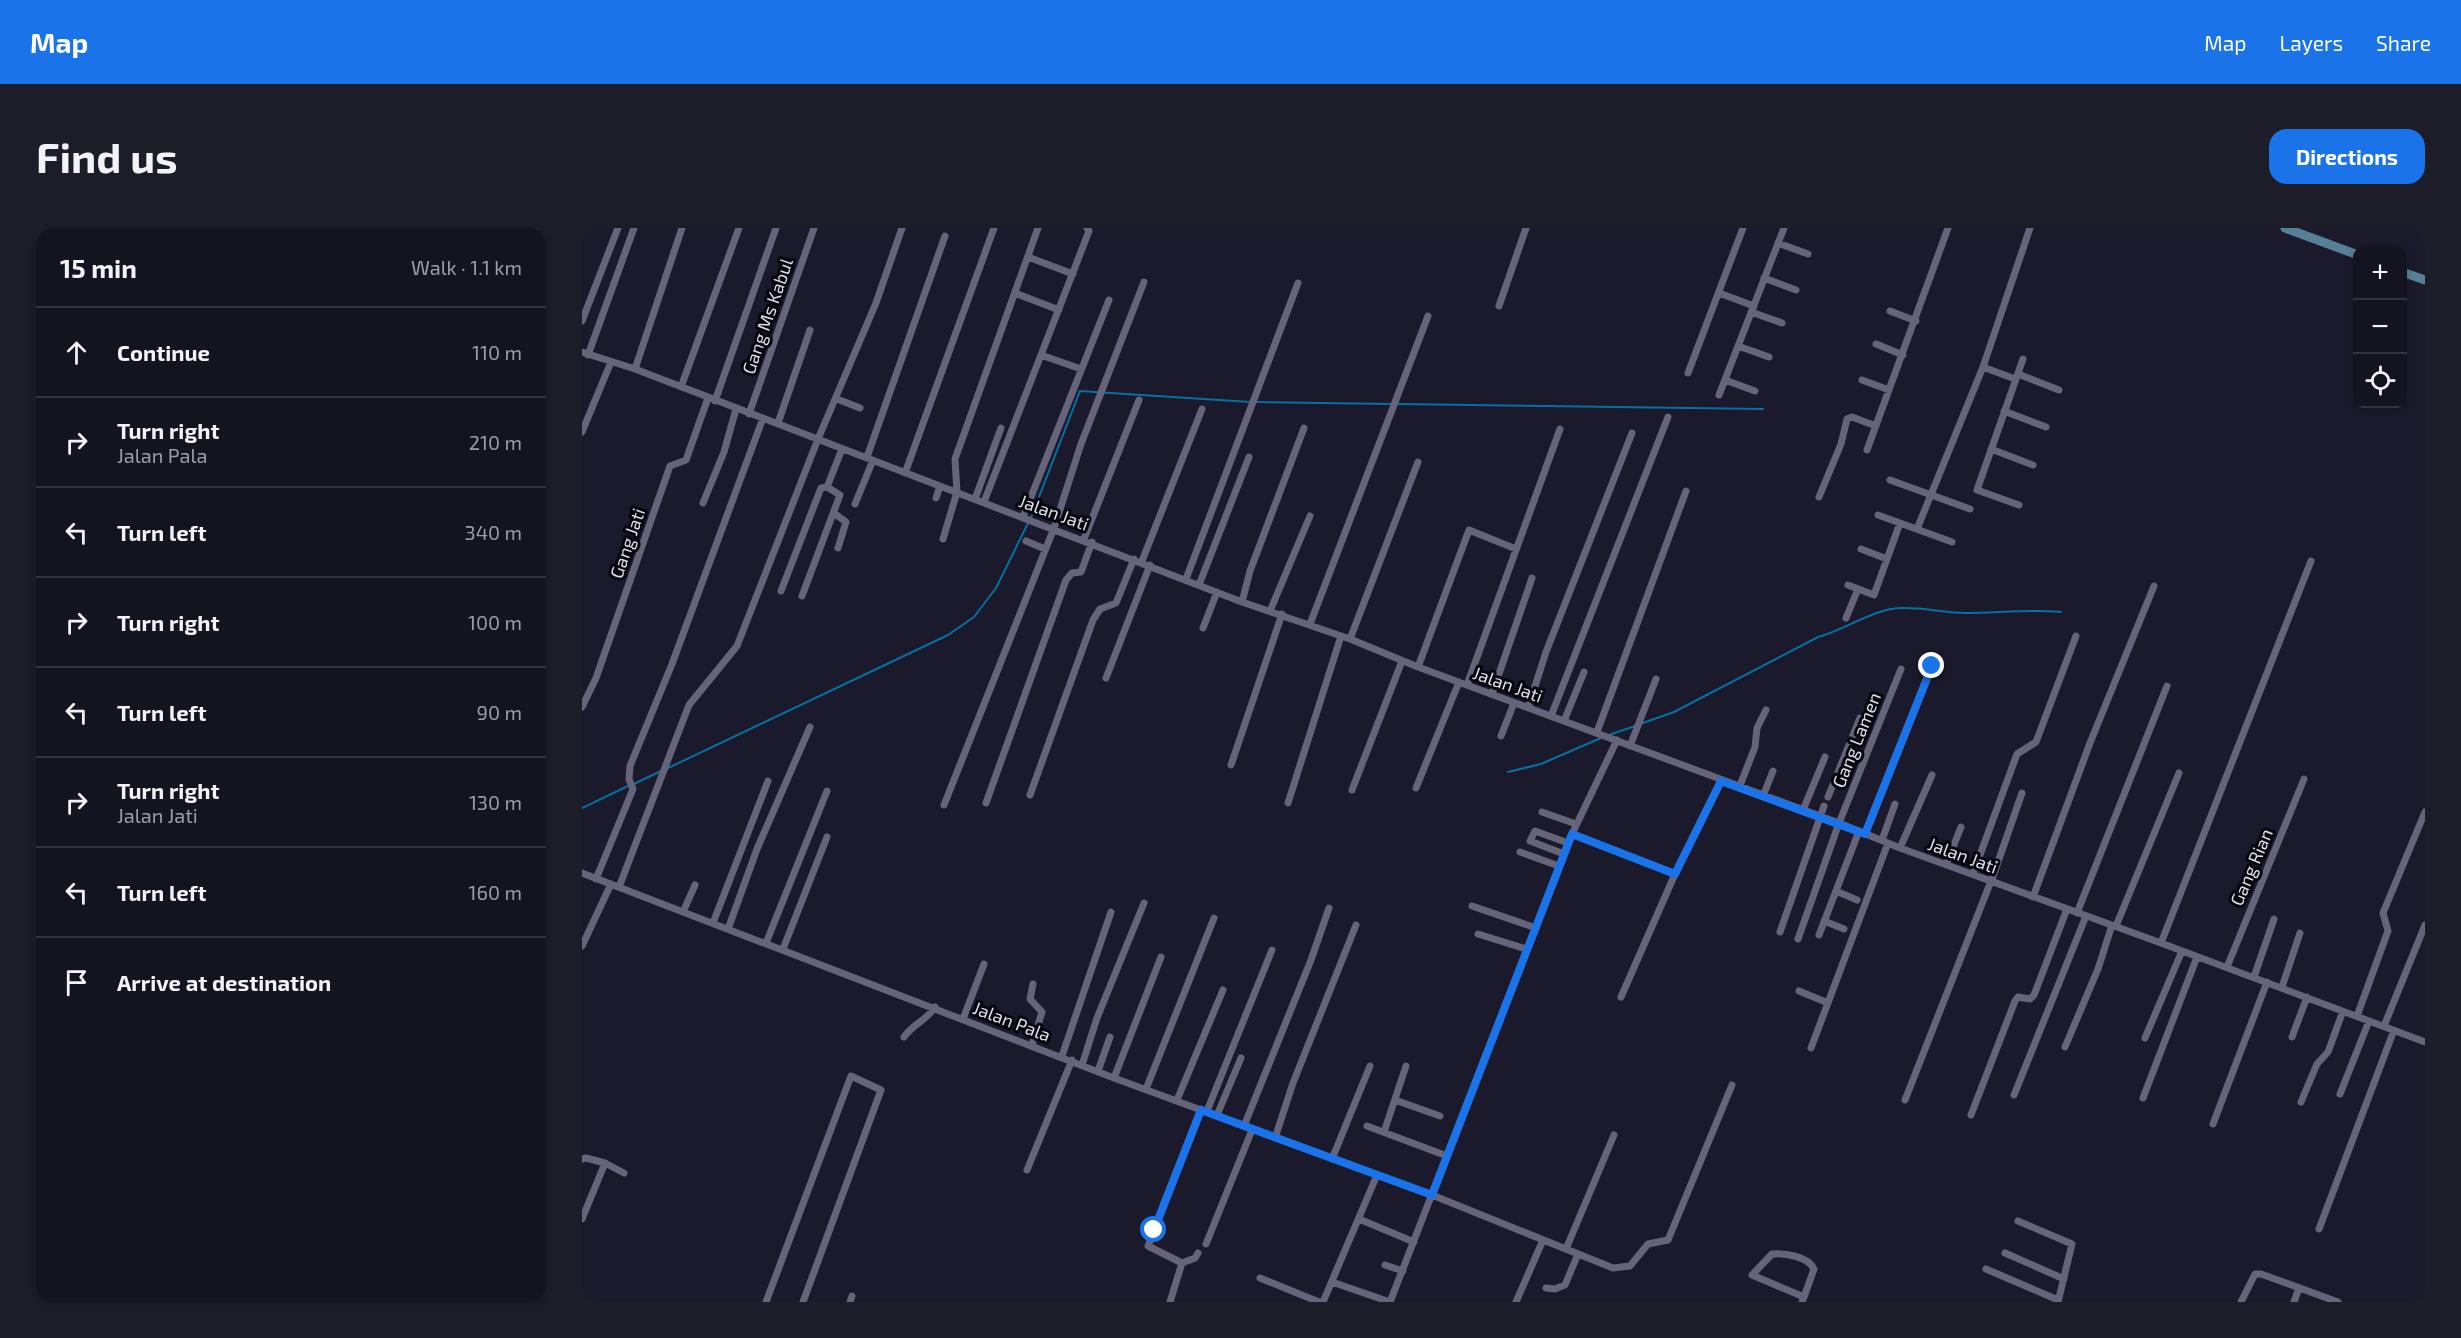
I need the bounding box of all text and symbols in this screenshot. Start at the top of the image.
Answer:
text: Map [30,25,88,59]
text: Map [2204,30,2246,55]
text: Layers [2279,30,2343,55]
text: Share [2376,30,2431,55]
button: Directions [2269,129,2425,184]
text: Find us [36,131,178,181]
map controls [2353,246,2407,408]
button: + [2353,246,2407,300]
text: 15 min [60,252,137,283]
text: Walk · 1.1 km [411,255,522,279]
street label: Gang Ms Kabul [737,255,797,377]
button: − [2353,300,2407,354]
icon: ahead [60,336,93,369]
text: Continue [117,339,210,365]
text: 110 m [472,340,522,364]
button: locate [2353,354,2407,408]
text: Turn right [117,417,219,443]
icon: right [60,426,93,459]
text: 210 m [469,430,522,454]
text: Jalan Pala [117,443,207,467]
street label: Jalan Jati [1016,489,1092,535]
street label: Gang Jati [605,505,649,581]
icon: left [60,516,93,549]
text: Turn left [117,519,206,545]
text: 340 m [465,520,522,544]
icon: right [60,606,93,639]
text: Turn right [117,609,219,635]
text: 100 m [468,610,522,634]
route end [1918,652,1944,678]
street label: Jalan Jati [1470,661,1546,707]
street label: Gang Lamen [1827,689,1885,791]
icon: left [60,696,93,729]
text: Turn left [117,699,206,725]
text: 90 m [477,700,522,724]
text: Turn right [117,777,219,803]
icon: right [60,786,93,819]
text: 130 m [469,790,522,814]
text: Jalan Jati [117,803,198,827]
street label: Gang Rian [2225,825,2277,909]
street label: Jalan Jati [1925,832,2001,878]
icon: left [60,876,93,909]
text: Turn left [117,879,206,905]
text: 160 m [469,880,522,904]
icon: arrive [60,966,93,999]
text: Arrive at destination [117,969,331,995]
street label: Jalan Pala [970,996,1054,1046]
route start [1140,1216,1166,1242]

